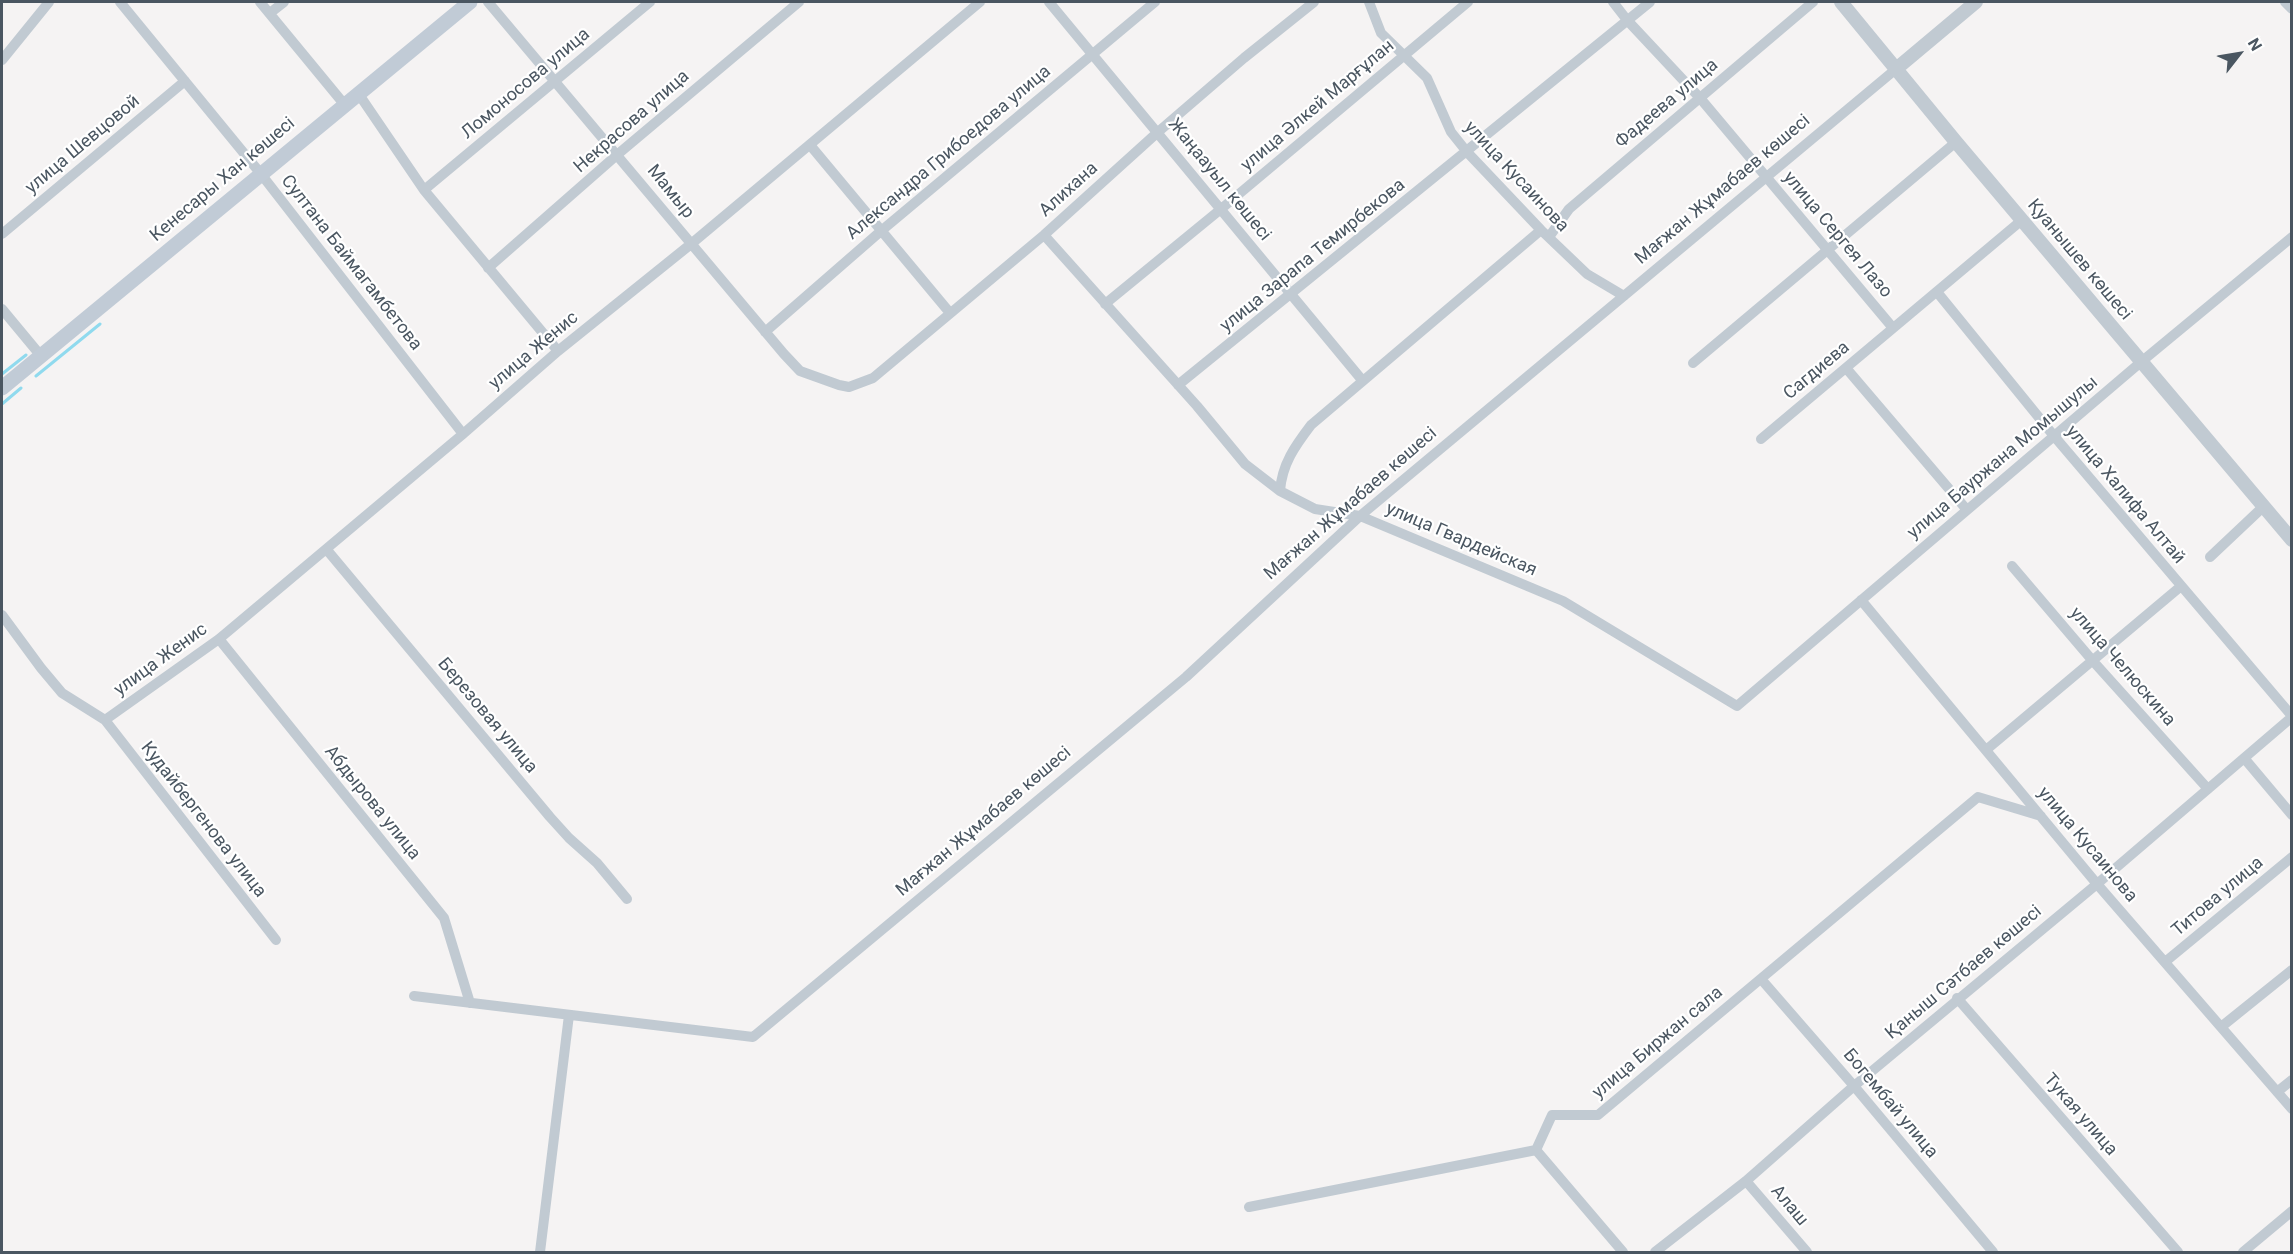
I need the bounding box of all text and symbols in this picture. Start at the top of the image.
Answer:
street label: Ломоносова улица [457,24,595,144]
north arrow [2209,24,2269,84]
text: N [2244,35,2266,54]
street label: улица Әлкей Марғұлан [1237,36,1399,176]
street label: Фадеева улица [1611,55,1723,153]
street label: Александра Грибоедова улица [843,61,1055,245]
street label: Некрасова улица [570,66,694,178]
street label: улица Шевцовой [21,91,145,199]
street label: Мағжан Жұмабаев көшесі [1631,110,1815,270]
street label: Кенесары Хан көшесі [146,113,300,247]
street label: Жаңаауыл көшесі [1163,114,1275,246]
street label: улица Кусаинова [1459,117,1573,237]
street label: Алихана [1035,158,1103,222]
street label: Мамыр [642,161,698,223]
street label: улица Сергея Лазо [1778,167,1896,303]
street label: Султана Баймагамбетова [276,171,426,355]
street label: улица Зарапа Темирбекова [1216,175,1410,337]
street label: Қуанышев көшесі [2022,195,2136,325]
street label: улица Женис [485,307,583,395]
street label: Сагдиева [1780,337,1854,405]
street label: улица Бауржана Момышулы [1903,372,2103,544]
street label: улица Халифа Алтай [2061,421,2189,569]
street label: Мағжан Жұмабаев көшесі [1260,423,1442,585]
street label: улица Гвардейская [1382,498,1540,582]
street label: улица Челюскина [2064,603,2180,731]
street label: улица Женис [110,619,212,701]
street label: Березовая улица [433,654,541,778]
street label: Кудайбергенова улица [136,738,270,902]
street label: Абдырова улица [319,742,425,864]
street label: Мағжан Жұмабаев көшесі [892,742,1076,902]
street label: улица Кусаинова [2033,783,2141,907]
street label: Титова улица [2168,853,2268,941]
street label: Қаныш Сәтбаев көшесі [1881,901,2047,1045]
street label: улица Биржан сала [1588,982,1728,1104]
street label: Богембай улица [1838,1045,1942,1163]
street label: Тукая улица [2038,1069,2122,1161]
street label: Алаш [1766,1181,1812,1231]

